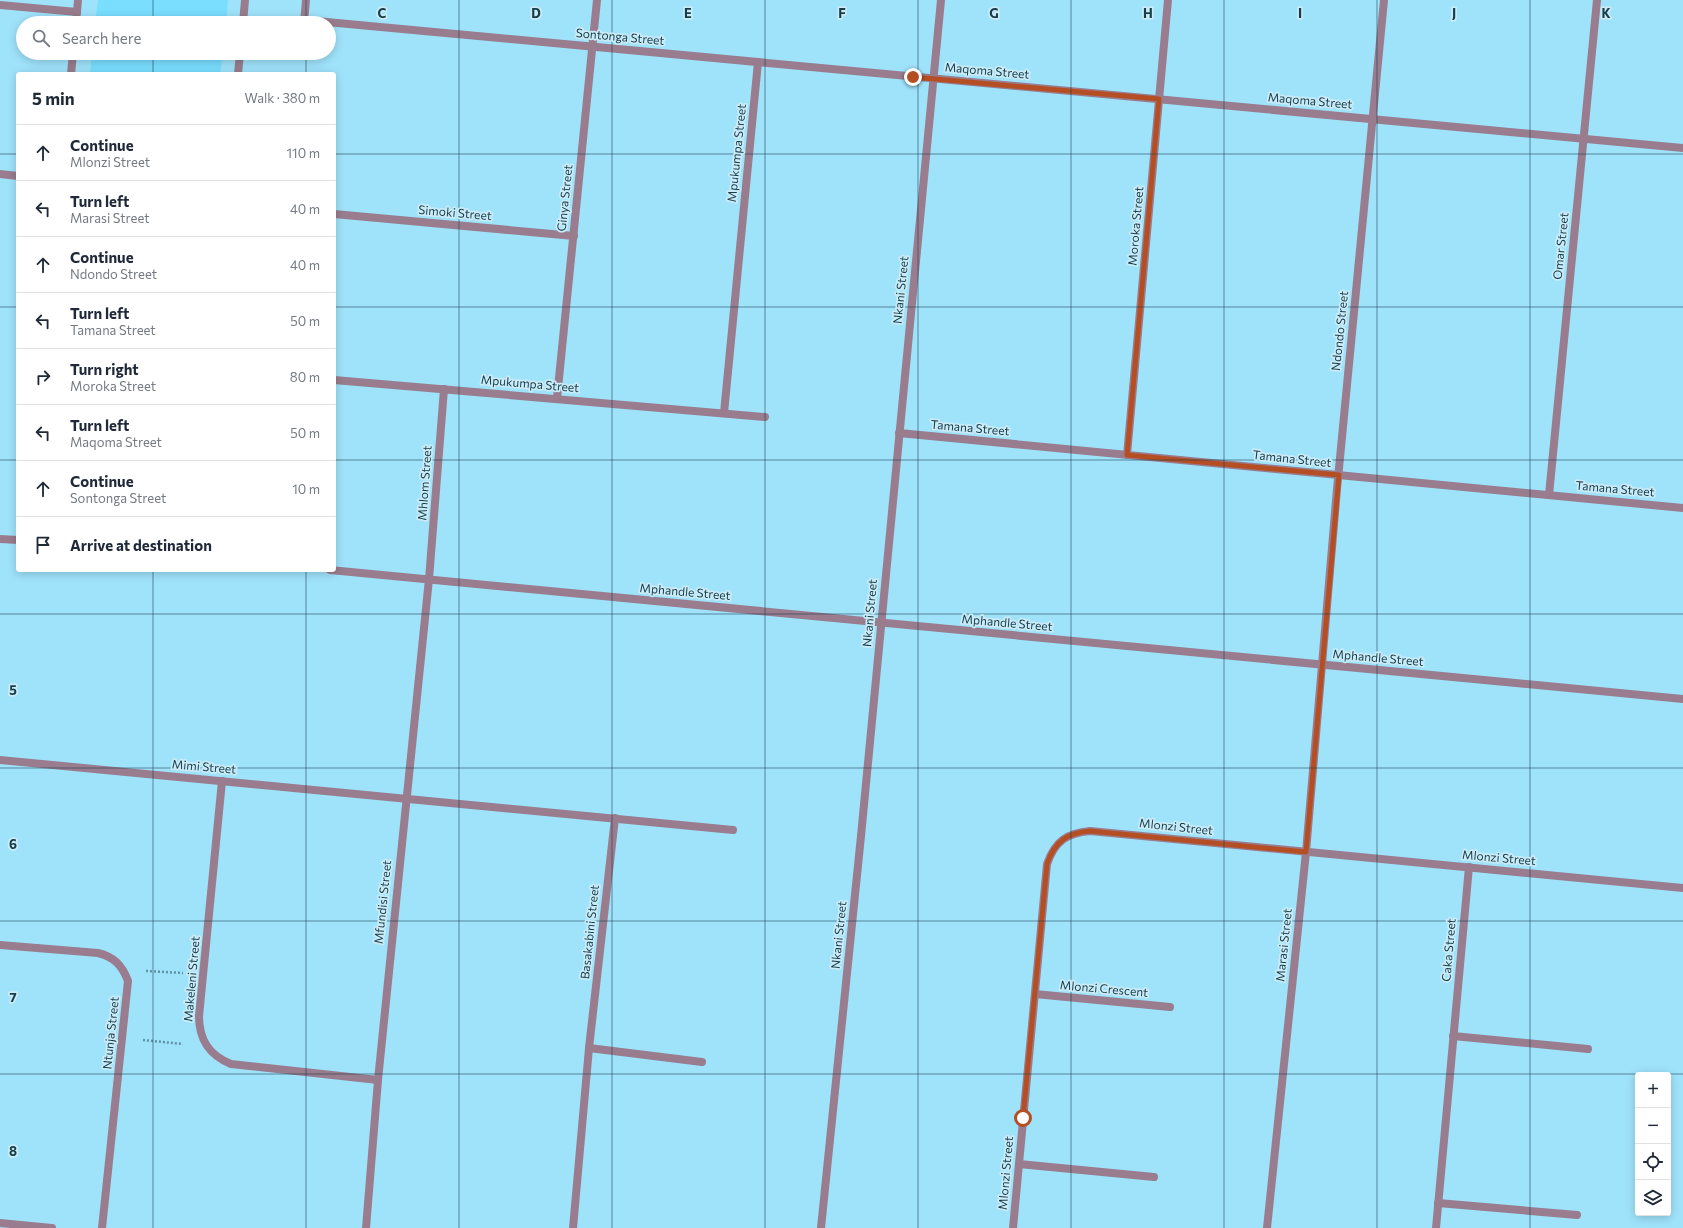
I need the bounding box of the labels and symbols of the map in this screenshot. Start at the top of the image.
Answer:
text: C [378,5,387,21]
text: D [531,5,541,21]
text: E [684,5,692,21]
text: F [838,5,846,21]
text: G [989,5,999,21]
text: H [1143,5,1153,21]
text: I [1298,5,1302,21]
text: J [1452,5,1456,21]
text: K [1601,5,1611,21]
street label: Sontonga Street [575,25,665,47]
street label: Maqoma Street [944,59,1030,81]
route end [904,68,922,86]
street label: Maqoma Street [1267,89,1353,111]
street label: Mpukumpa Street [724,103,748,203]
street label: Ginya Street [554,164,574,232]
street label: Moroka Street [1125,186,1145,266]
street label: Simoki Street [418,202,492,222]
street label: Omar Street [1550,211,1571,280]
street label: Nkani Street [889,255,911,324]
street label: Ndondo Street [1328,290,1350,372]
street label: Mpukumpa Street [480,372,580,394]
street label: Tamana Street [930,417,1010,437]
street label: Mhlom Street [414,445,434,521]
street label: Tamana Street [1252,447,1332,469]
street label: Tamana Street [1575,478,1655,498]
street label: Nkani Street [859,578,879,647]
street label: Mphandle Street [639,580,731,602]
street label: Mphandle Street [961,611,1053,633]
street label: Mphandle Street [1332,646,1424,668]
text: 5 [9,682,17,698]
street label: Mimi Street [171,756,237,776]
street label: Mlonzi Street [1139,815,1214,837]
text: 6 [9,836,17,852]
street label: Mlonzi Street [1462,847,1537,867]
street label: Mfundisi Street [371,859,393,945]
street label: Basakabini Street [577,884,601,980]
street label: Nkani Street [827,900,849,969]
street label: Marasi Street [1272,908,1294,982]
street label: Caka Street [1438,918,1458,982]
street label: Makeleni Street [180,936,202,1022]
street label: Mlonzi Crescent [1059,977,1149,999]
text: 7 [9,989,17,1005]
street label: Ntunja Street [99,996,121,1070]
route start [1014,1109,1032,1127]
street label: Mlonzi Street [995,1135,1015,1210]
text: 8 [9,1143,17,1159]

